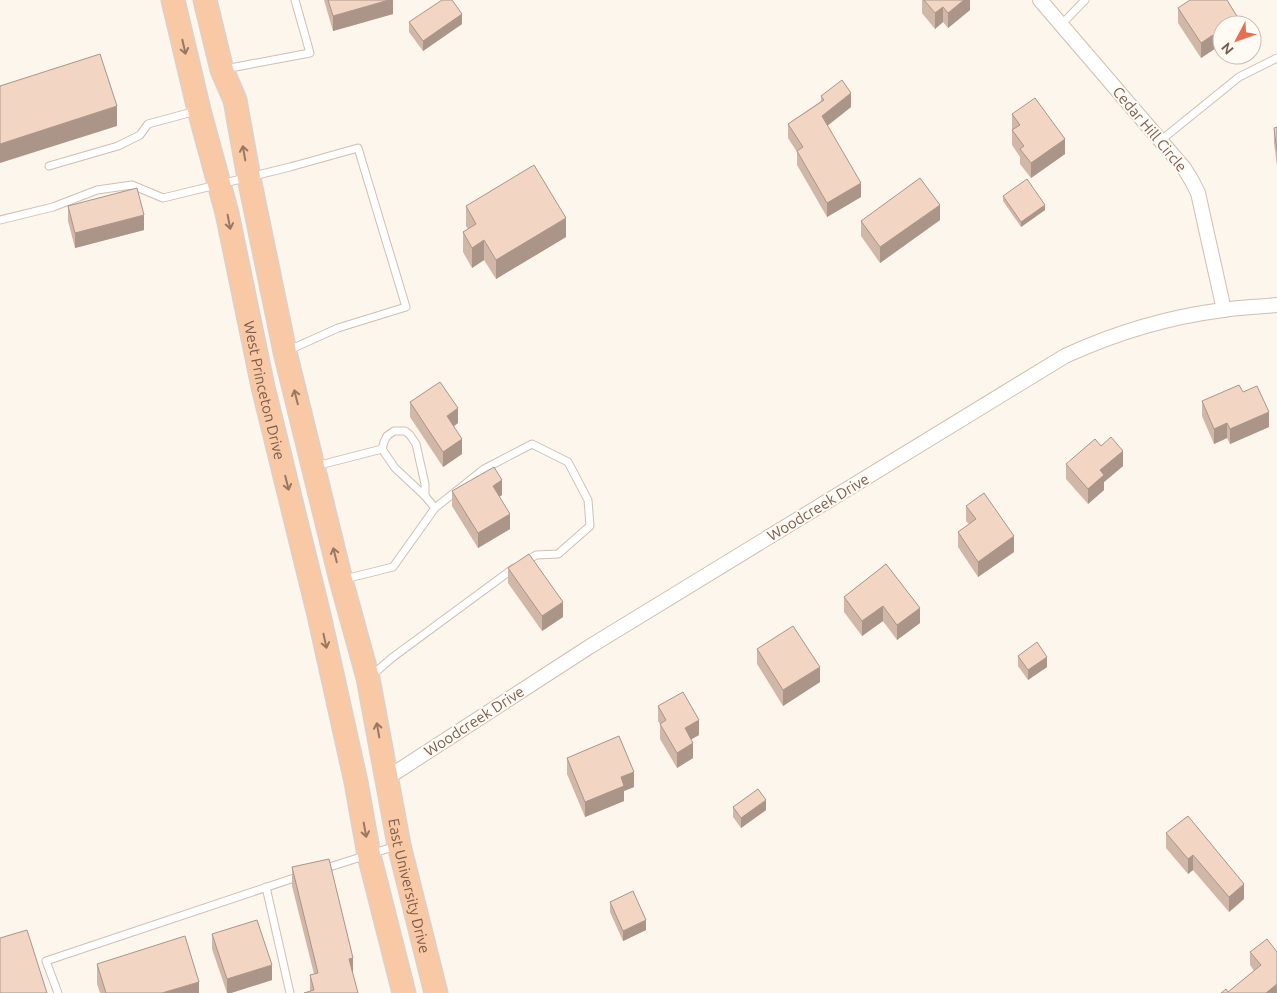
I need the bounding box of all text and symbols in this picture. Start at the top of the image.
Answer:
north arrow [1212,15,1262,65]
one-way arrow [180,39,189,55]
text: N [1218,39,1237,58]
street label: Cedar Hill Circle [1109,83,1191,175]
one-way arrow [239,145,249,161]
one-way arrow [224,213,234,229]
street label: West Princeton Drive [241,319,289,461]
one-way arrow [291,390,300,406]
street label: Woodcreek Drive [764,470,872,544]
one-way arrow [283,474,292,490]
one-way arrow [330,548,339,564]
one-way arrow [321,632,330,648]
street label: Woodcreek Drive [421,682,527,760]
one-way arrow [373,722,382,738]
street label: East University Drive [386,817,434,955]
one-way arrow [360,821,370,837]

